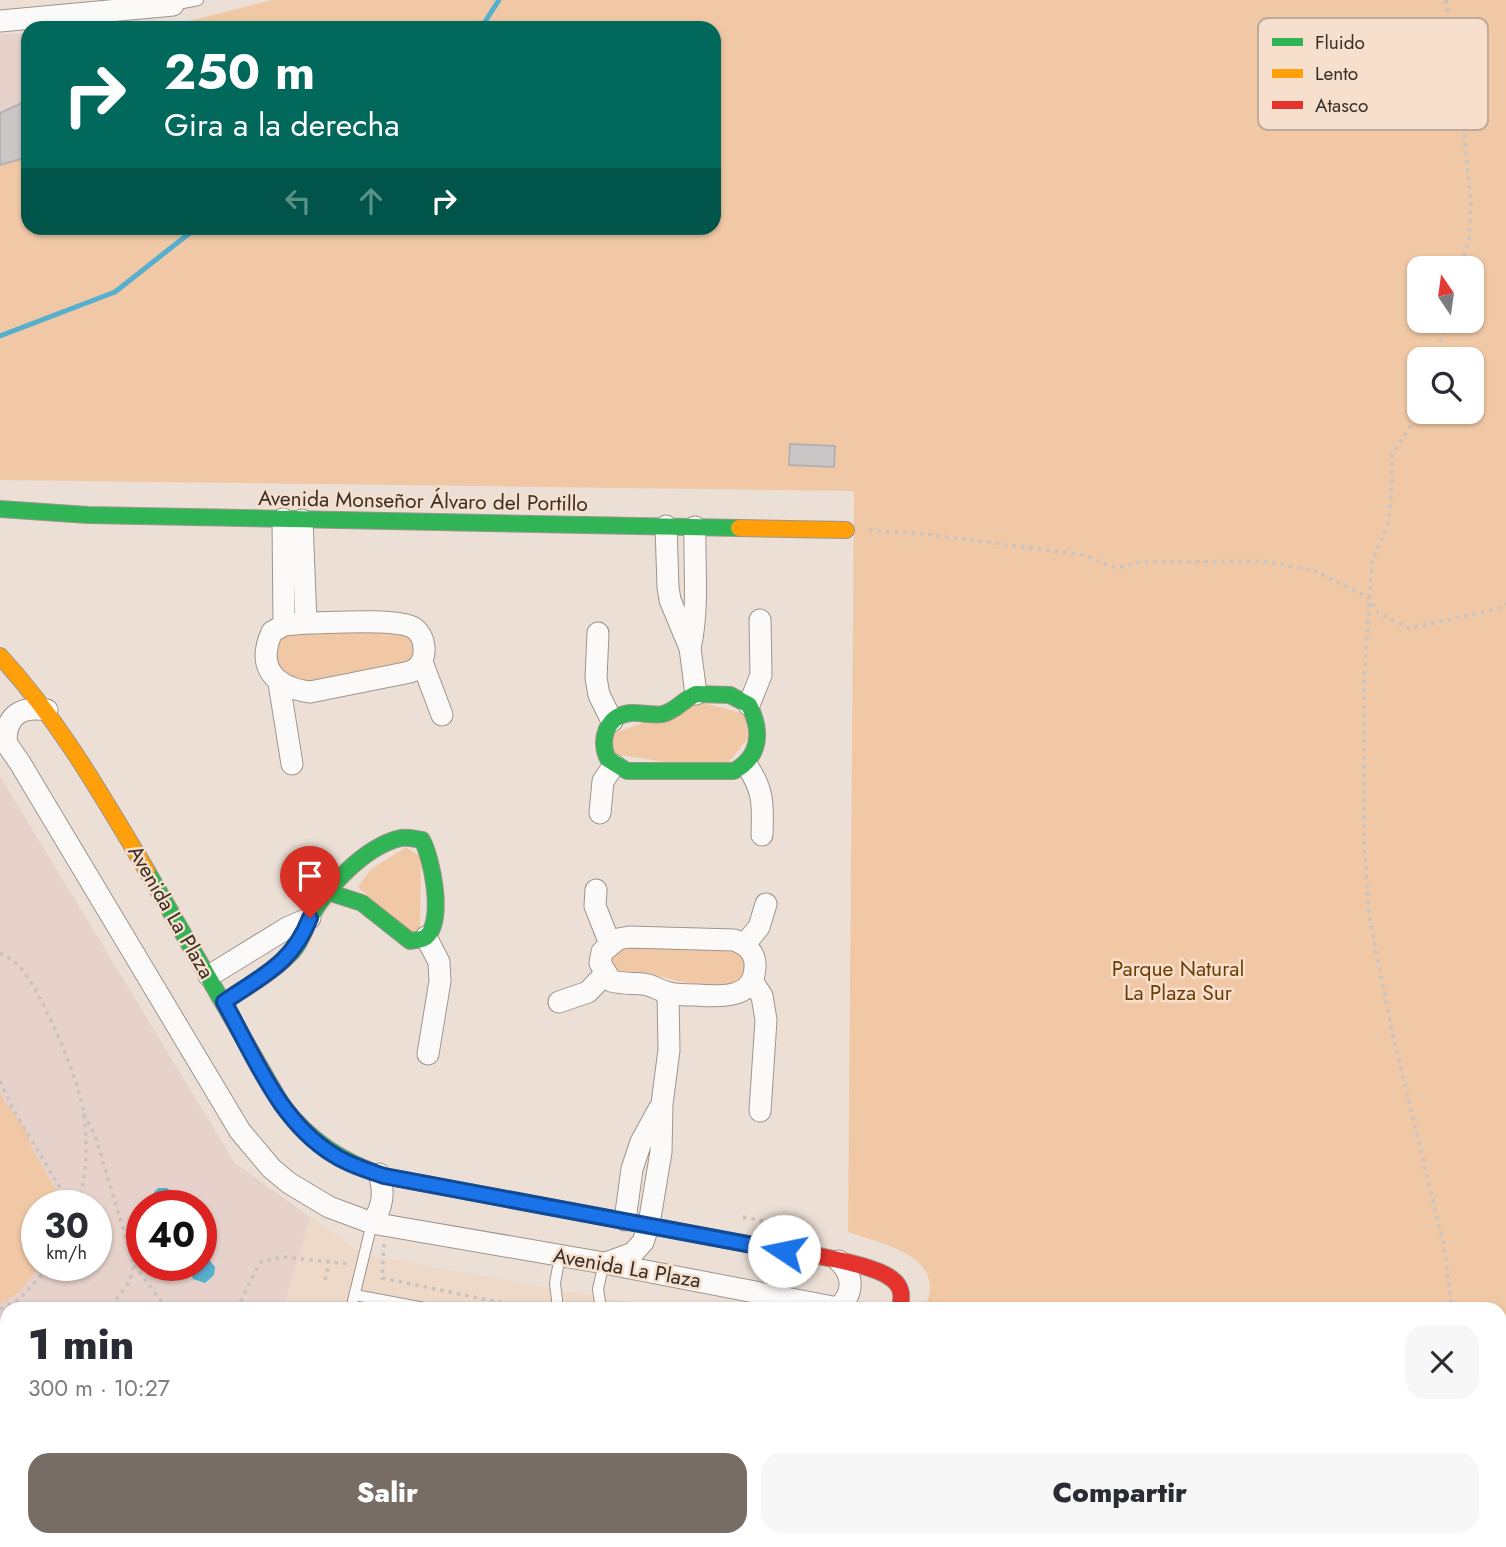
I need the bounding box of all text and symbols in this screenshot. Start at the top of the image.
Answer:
legend [1258,18,1488,130]
text: Fluido [1315,29,1365,56]
text: 250 m [164,37,315,107]
icon: right [49,49,140,140]
text: Lento [1315,60,1358,87]
text: Atasco [1315,92,1368,119]
text: Gira a la derecha [164,102,400,148]
icon: left [279,182,317,220]
icon: ahead [352,182,390,220]
icon: right [425,182,463,220]
north arrow [1407,256,1484,332]
map controls [1407,256,1484,424]
button: search [1407,347,1484,424]
street label: Avenida Monseñor Álvaro del Portillo [258,483,588,519]
street label: Avenida La Plaza [121,840,221,984]
pin [280,846,340,918]
icon: arrive [291,857,329,895]
park label: Parque Natural La Plaza Sur [1112,954,1244,1008]
speed limit sign: 40 [126,1190,217,1281]
text: 30 [44,1201,89,1251]
position arrow [747,1214,821,1288]
text: km/h [46,1240,87,1266]
street label: Avenida La Plaza [551,1240,703,1296]
text: 1 min [28,1314,134,1375]
button: close [1405,1325,1479,1399]
text: 300 m · 10:27 [28,1371,170,1405]
button: Salir [28,1453,747,1533]
button: Compartir [761,1453,1479,1533]

